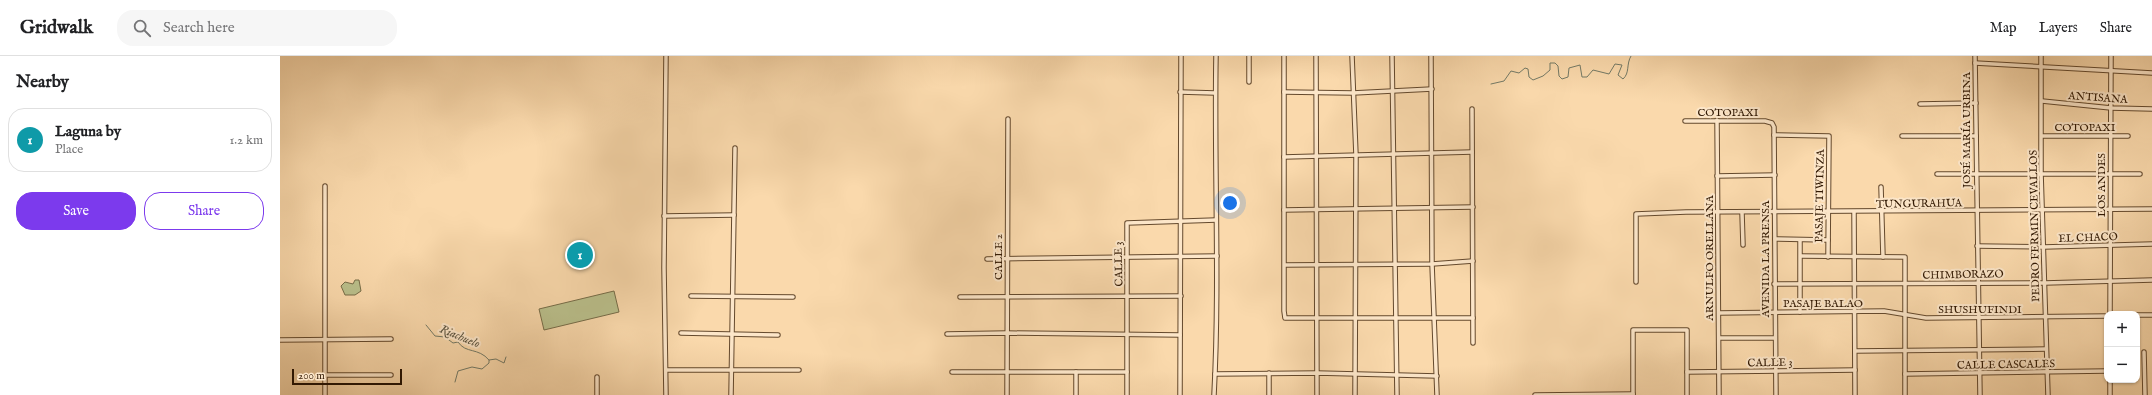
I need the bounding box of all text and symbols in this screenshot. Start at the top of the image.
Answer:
search box [117,10,397,46]
text: Gridwalk [20,16,93,40]
icon: search [131,17,153,39]
text: Search here [163,18,235,37]
text: Map [1990,19,2017,37]
text: Layers [2039,19,2078,37]
text: Share [2100,19,2132,37]
street label: JOSÉ MARÍA URBINA [1960,71,1974,190]
text: Nearby [16,72,69,93]
street label: ANTISANA [2067,89,2129,107]
street label: COTOPAXI [1697,106,1759,120]
street label: COTOPAXI [2054,121,2116,135]
text: Laguna by [55,122,121,141]
text: 1 [28,132,32,149]
text: 1.2 km [229,132,263,149]
text: Place [55,141,83,158]
street label: PASAJE TIWINZA [1812,149,1828,243]
street label: PEDRO FERMIN CEVALLOS [2027,149,2043,302]
street label: LOS ANDES [2095,153,2109,217]
button: Save [16,192,136,230]
button: Share [144,192,264,230]
your location [1220,193,1240,213]
street label: ARNULFO ORELLANA [1703,195,1717,322]
street label: TUNGURAHUA [1876,196,1963,212]
street label: AVENIDA LA PRENSA [1759,200,1773,318]
street label: EL CHACO [2058,230,2118,246]
street label: CALLE 2 [992,234,1006,280]
pin: 1 [567,240,593,270]
street label: CALLE 3 [1112,241,1126,287]
street label: CHIMBORAZO [1922,267,2004,283]
street label: PASAJE BALAO [1783,297,1863,311]
street label: SHUSHUFINDI [1938,303,2022,317]
map controls [2104,311,2140,383]
button: + [2104,311,2140,347]
water label: Riachuelo [438,322,482,351]
button: − [2104,347,2140,383]
street label: CALLE 3 [1747,356,1793,370]
street label: CALLE CASCALES [1957,357,2056,373]
scale bar [292,367,402,386]
text: 200 m [298,369,325,383]

